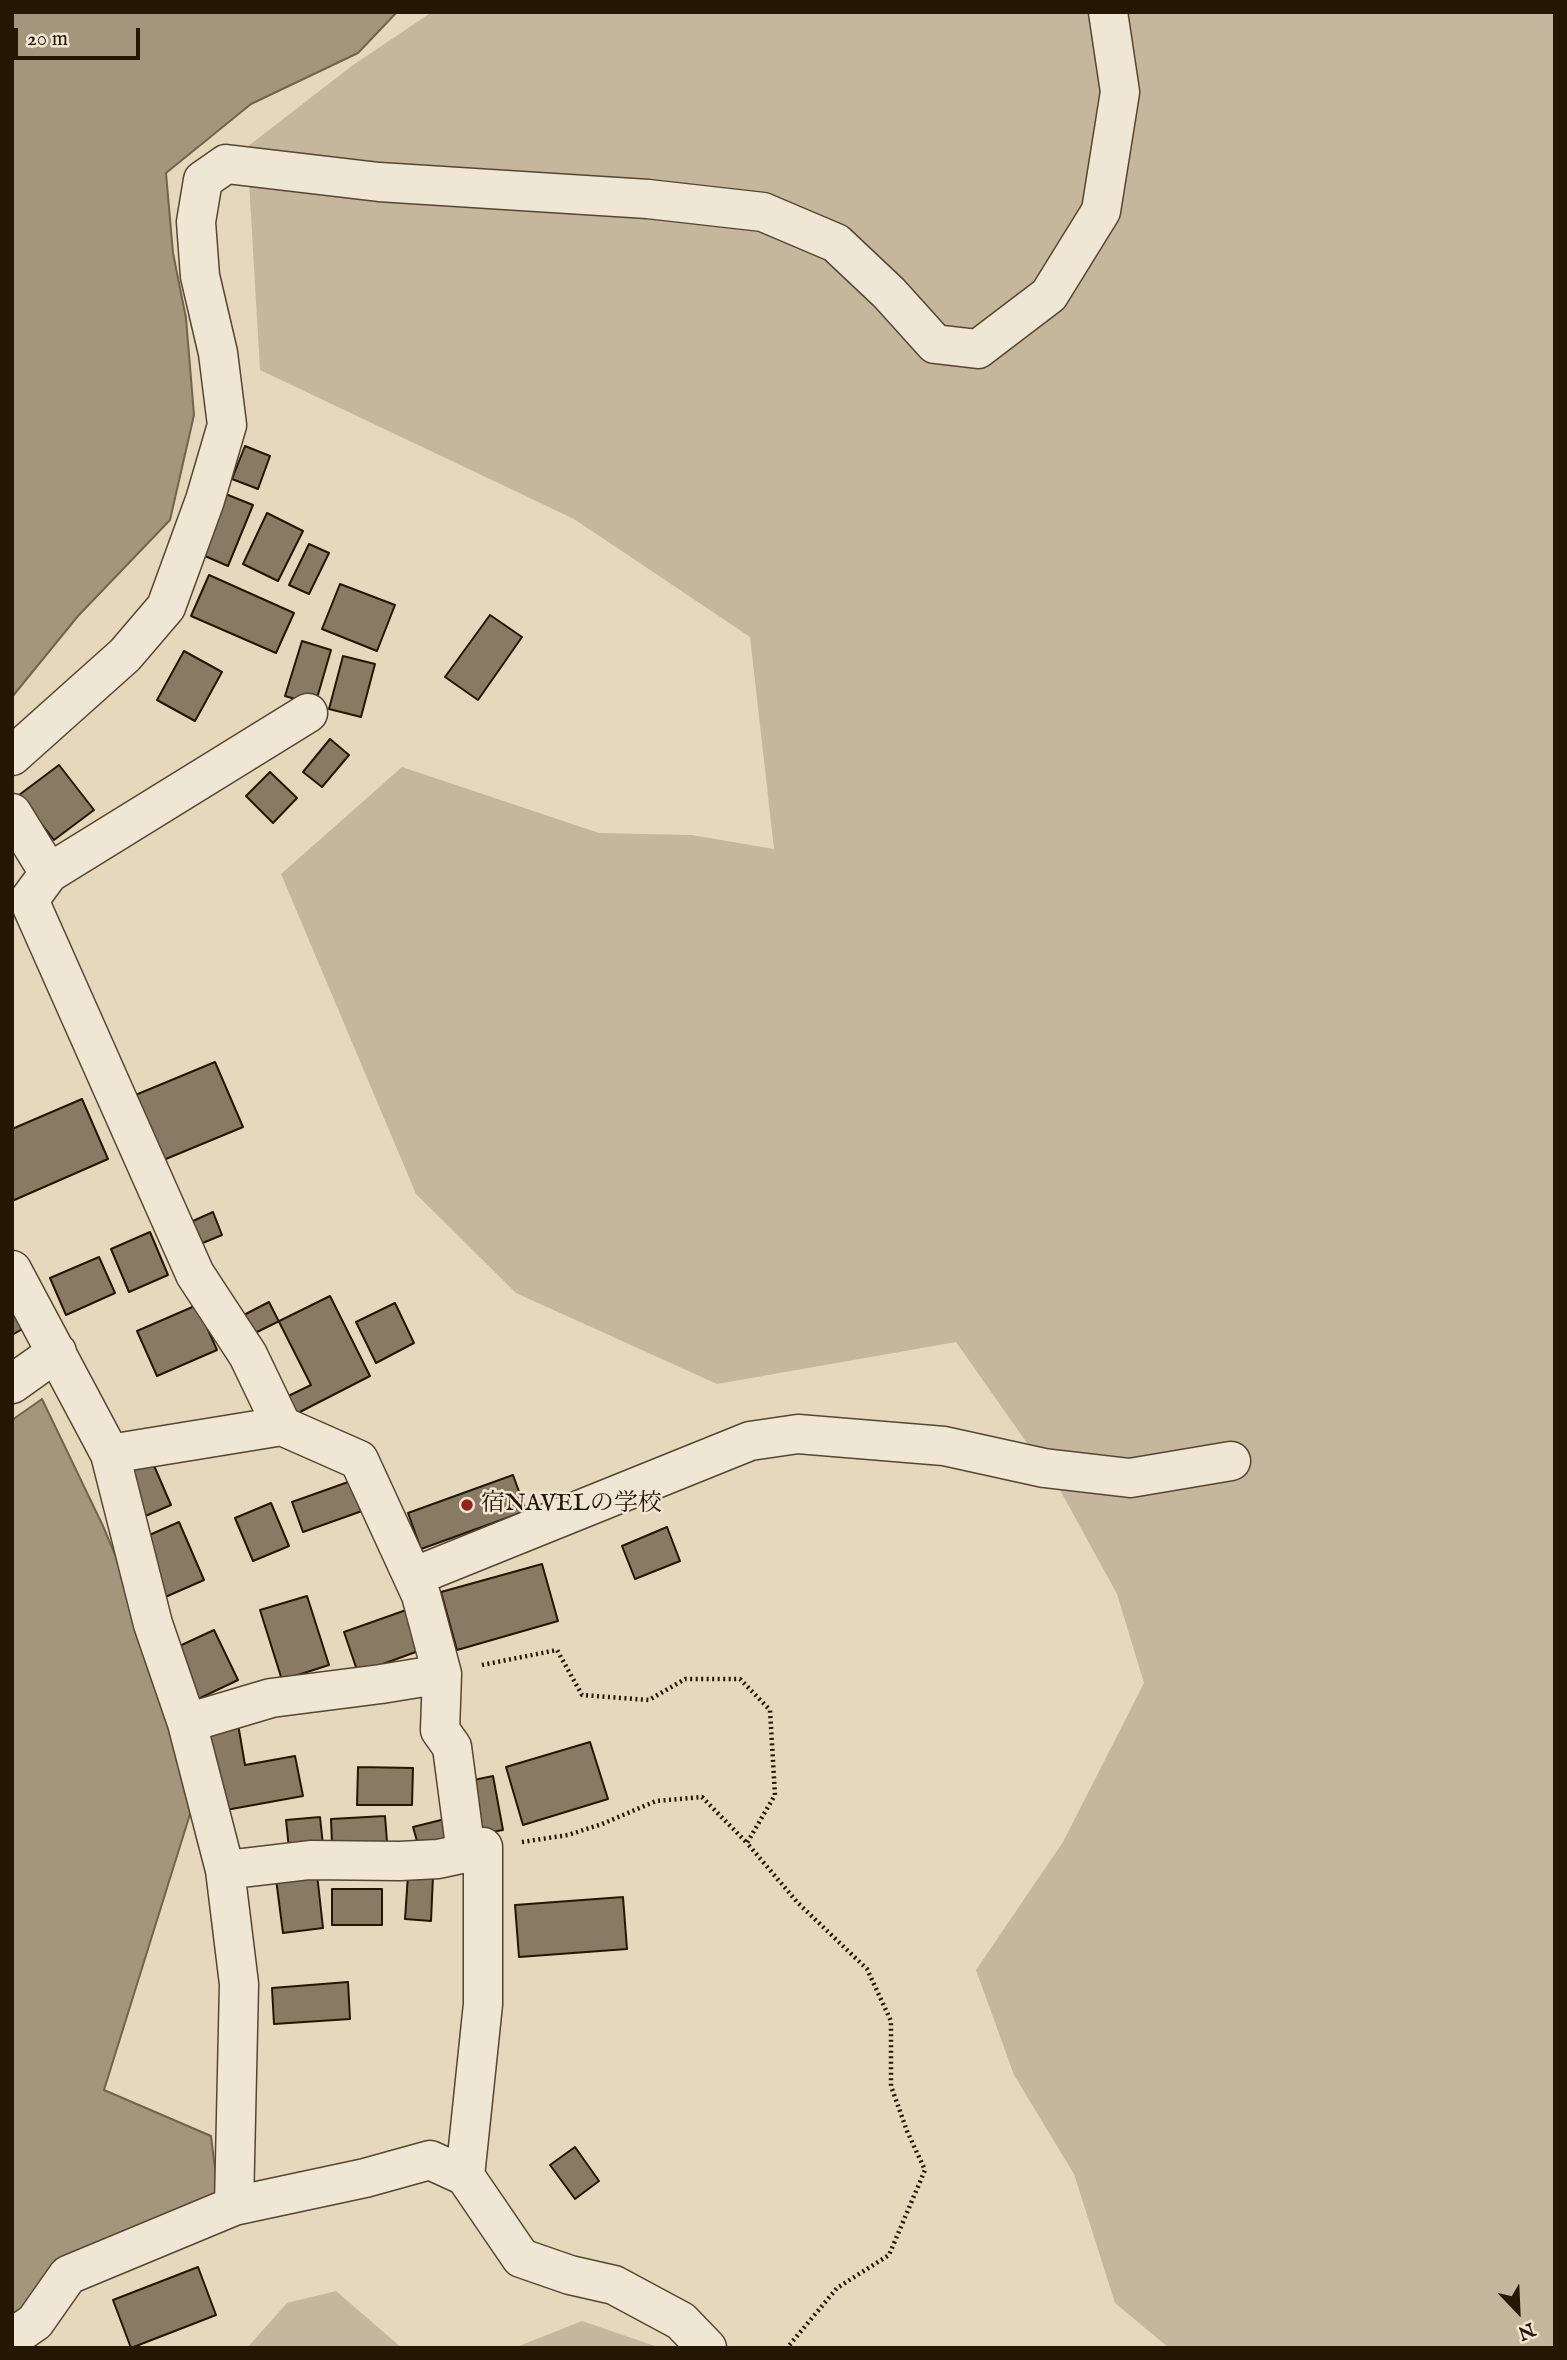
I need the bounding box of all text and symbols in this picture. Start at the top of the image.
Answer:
scale bar [18,14,144,58]
text: 20 m [27,26,68,53]
place label: 宿NAVELの学校 [481,1491,662,1519]
marker: 宿NAVELの学校 [459,1497,475,1513]
north arrow [1483,2276,1553,2346]
text: N [1514,2316,1538,2345]

